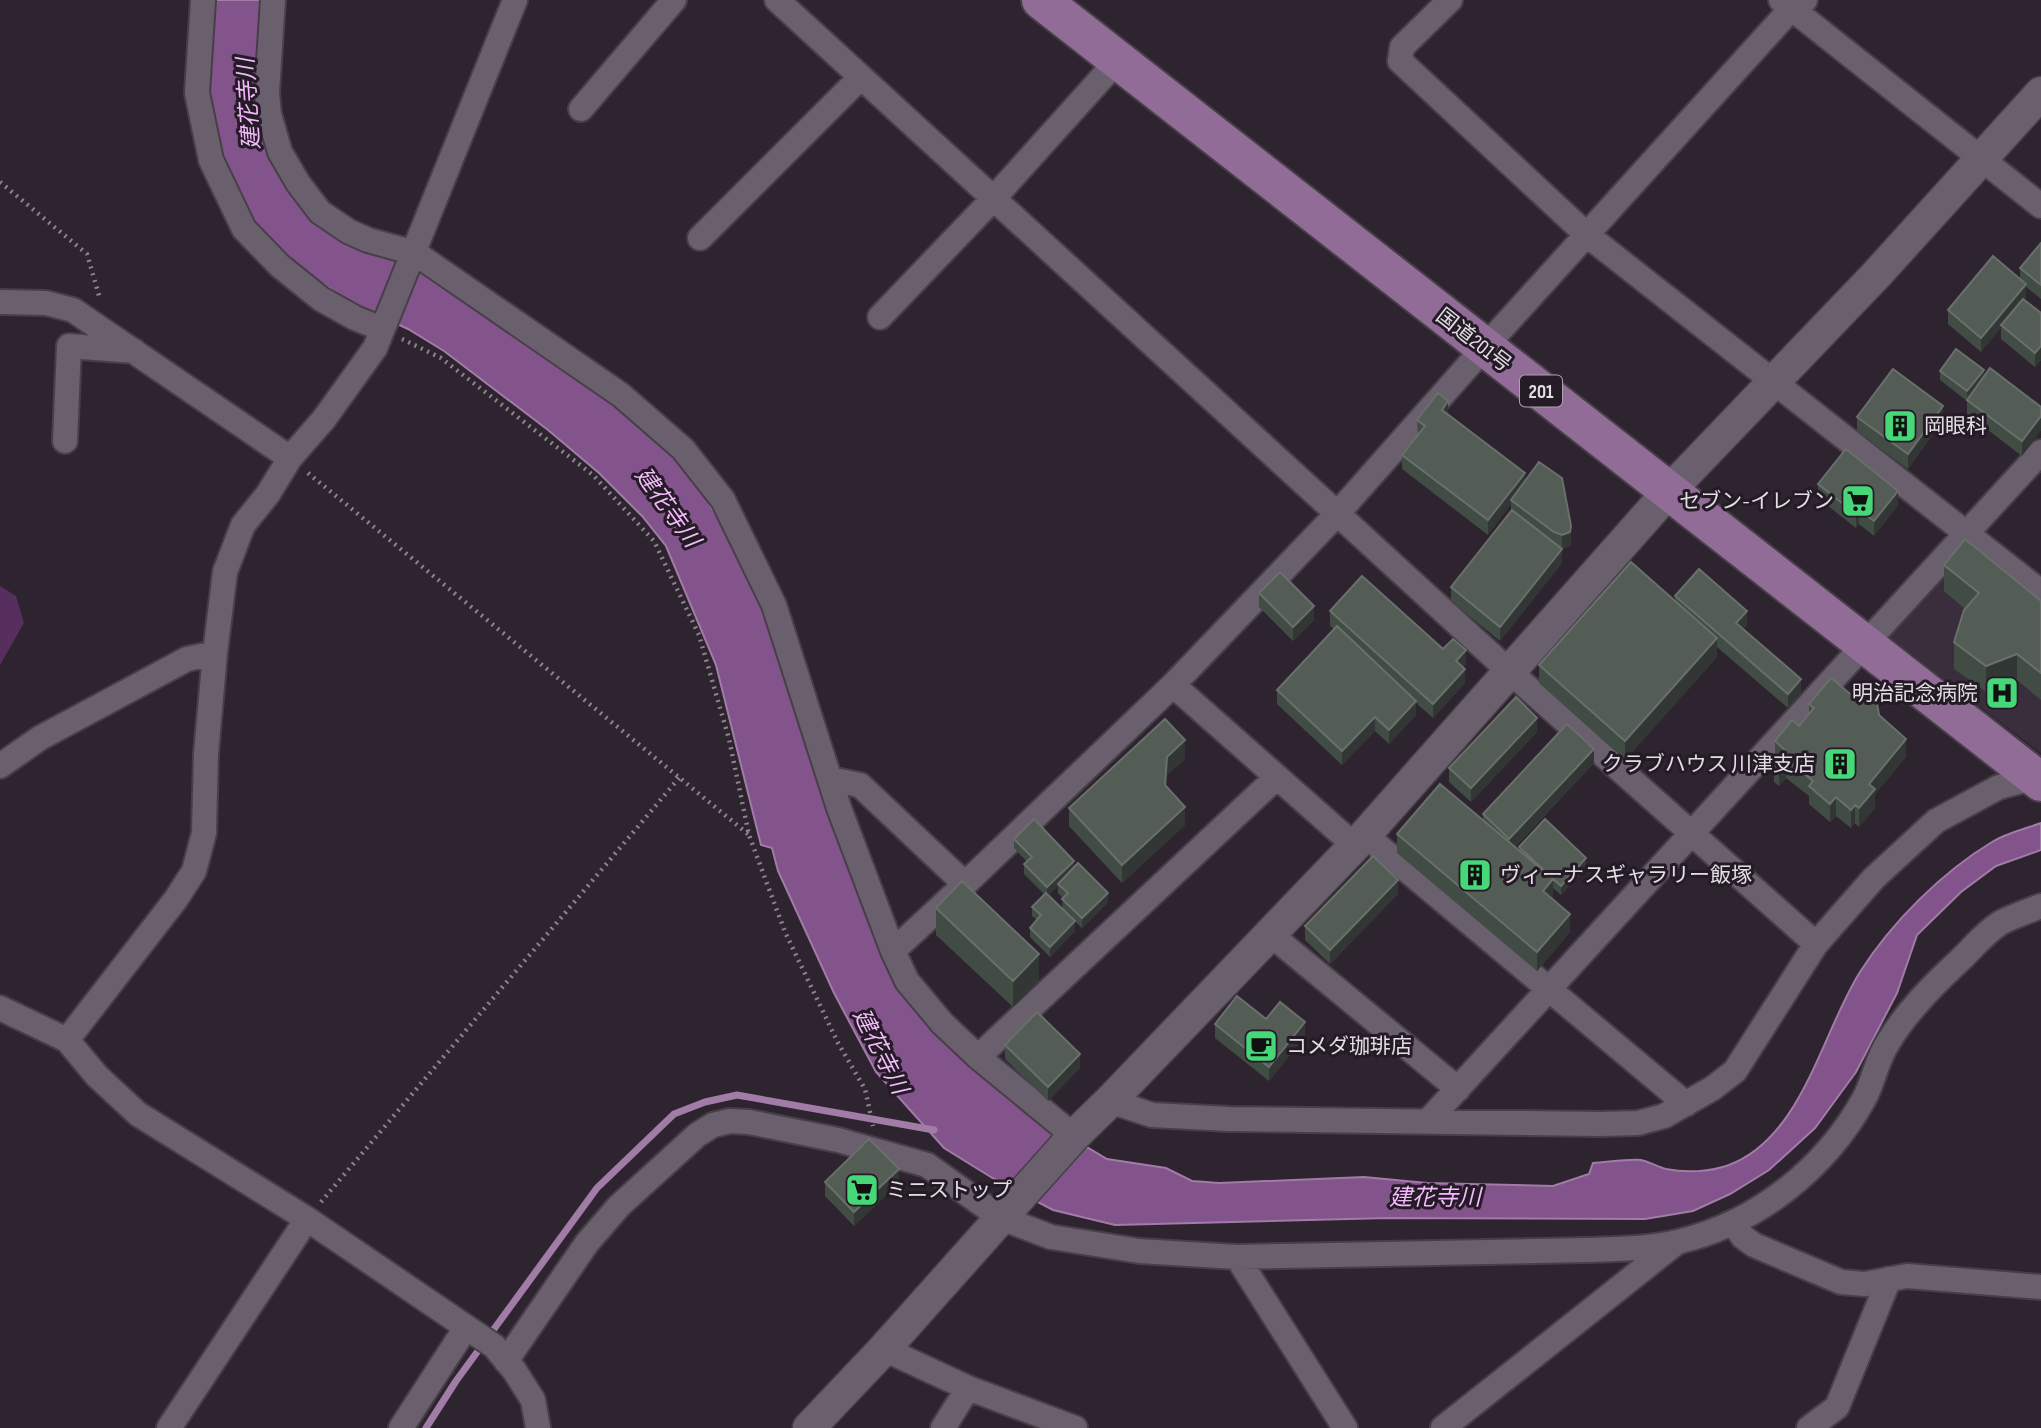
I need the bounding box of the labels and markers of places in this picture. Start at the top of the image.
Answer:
building icon: 岡眼科 [1881,407,1919,445]
place label: 岡眼科 [1924,414,1987,439]
supermarket icon: セブン-イレブン [1839,482,1877,520]
place label: セブン-イレブン [1679,489,1834,514]
hospital icon: 明治記念病院 [1983,674,2021,712]
place label: 明治記念病院 [1852,681,1978,706]
building icon: クラブハウス 川津支店 [1821,745,1859,783]
place label: クラブハウス 川津支店 [1602,752,1815,777]
building icon: ヴィーナスギャラリー飯塚 [1456,856,1494,894]
place label: ヴィーナスギャラリー飯塚 [1500,863,1752,888]
cafe icon: コメダ珈琲店 [1242,1027,1280,1065]
place label: コメダ珈琲店 [1286,1034,1412,1059]
supermarket icon: ミニストップ [843,1171,881,1209]
place label: ミニストップ [886,1178,1012,1203]

